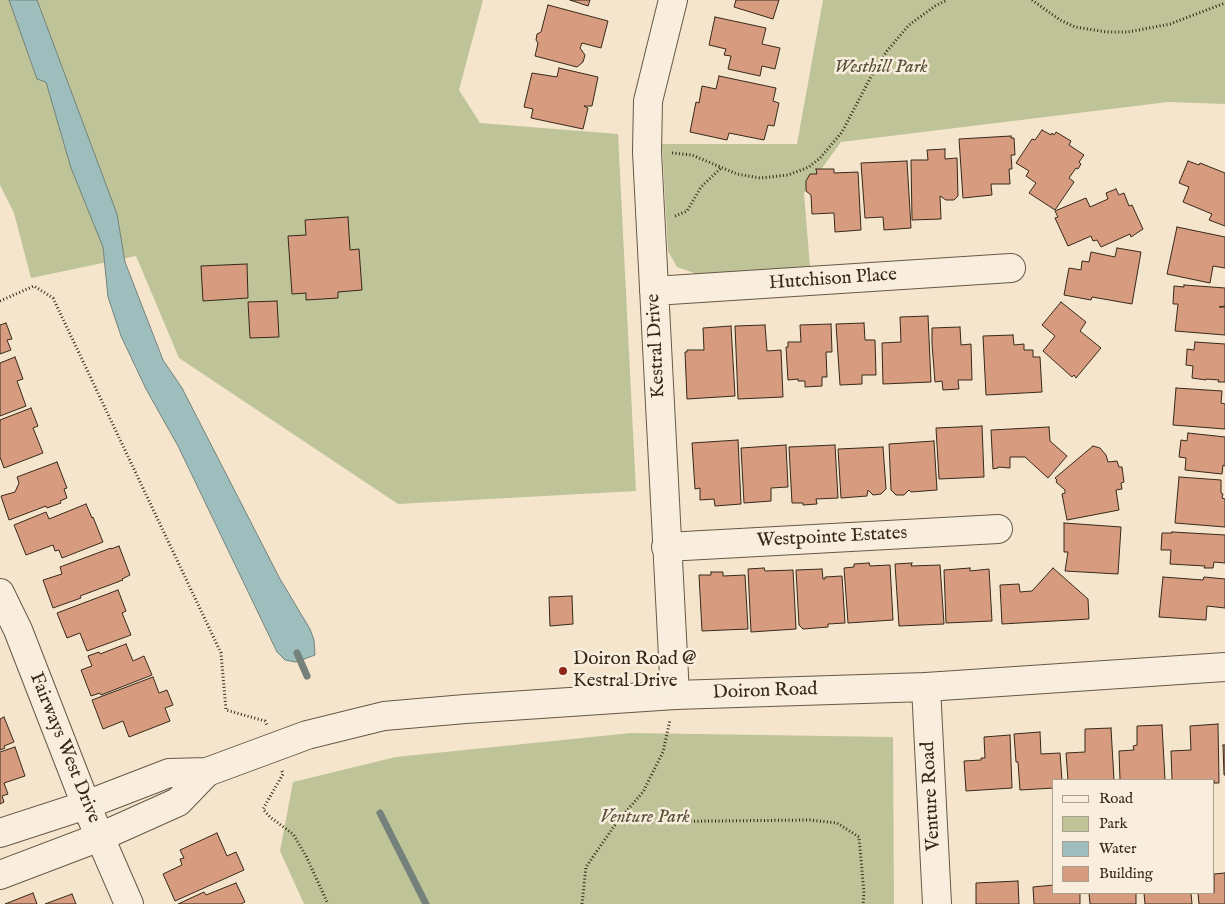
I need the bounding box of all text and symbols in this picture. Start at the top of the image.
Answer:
park label: Westhill Park [834,57,928,79]
street label: Hutchison Place [768,264,898,296]
street label: Kestral Drive [643,293,671,399]
street label: Westpointe Estates [756,523,908,553]
place label: Doiron Road @ Kestral Drive [573,649,696,693]
marker: Doiron Road @ Kestral Drive [557,665,569,677]
street label: Fairways West Drive [23,669,105,827]
street label: Doiron Road [712,679,818,705]
street label: Venture Road [918,741,946,851]
legend [1052,779,1215,894]
text: Road [1099,789,1133,808]
park label: Venture Park [600,807,690,829]
text: Park [1099,814,1128,833]
text: Water [1099,839,1136,858]
text: Building [1099,864,1153,883]

